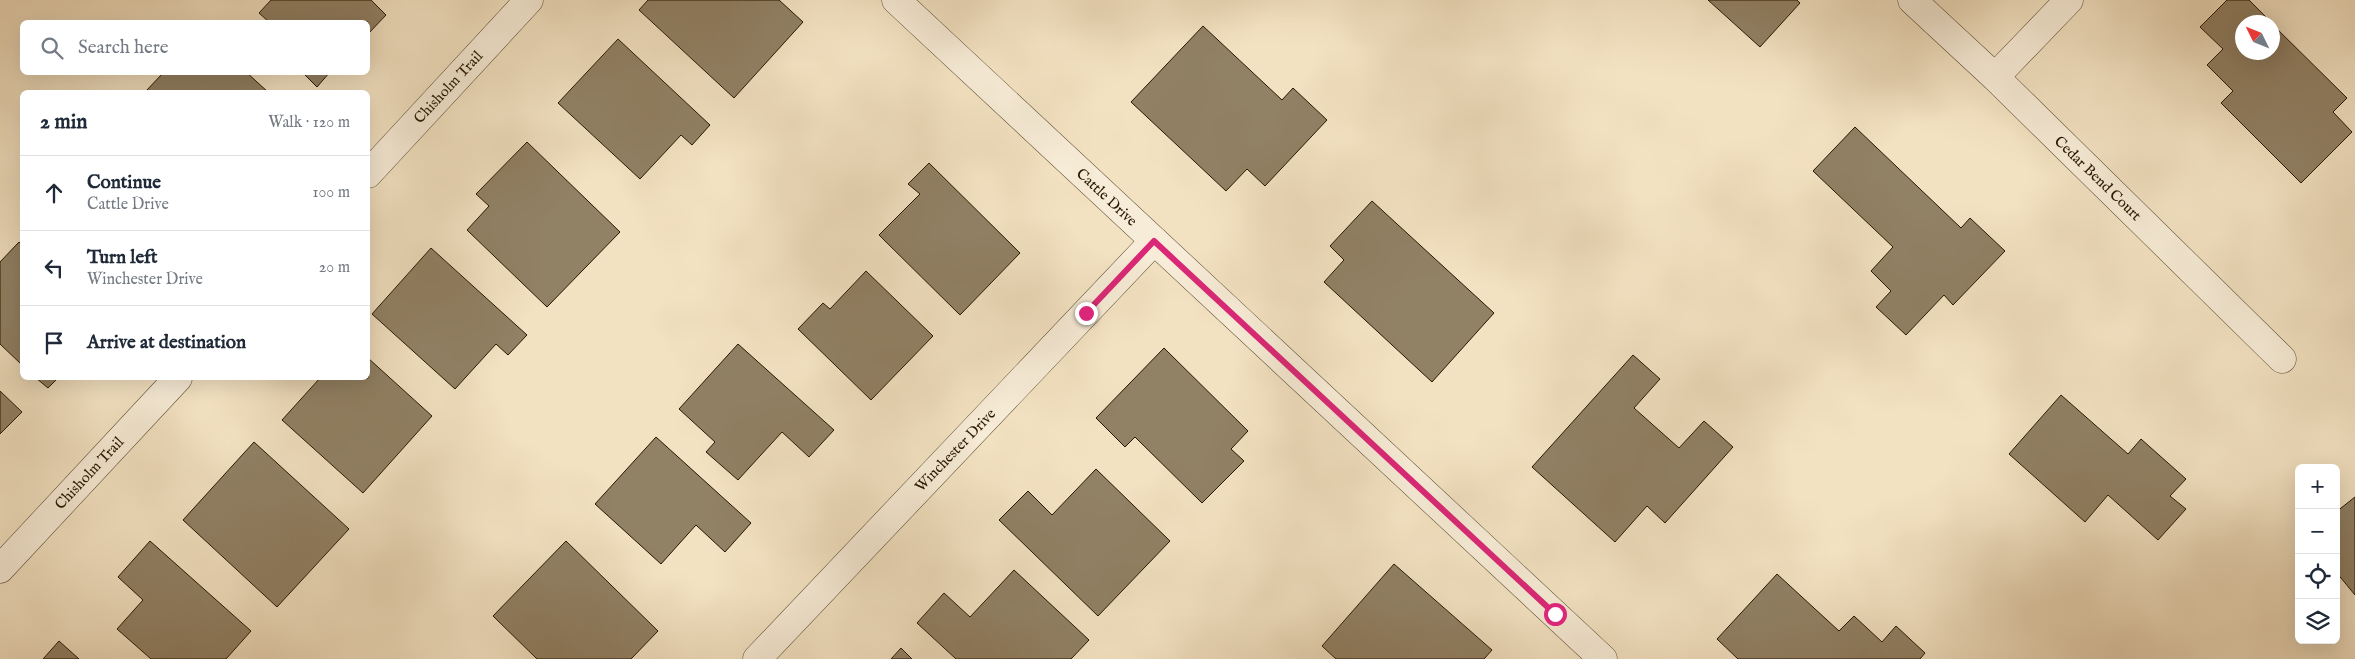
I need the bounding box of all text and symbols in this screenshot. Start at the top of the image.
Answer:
north arrow [2235,15,2280,60]
search box [20,20,370,75]
icon: search [38,34,66,62]
text: Search here [78,36,169,60]
street label: Chisholm Trail [410,46,488,128]
text: 2 min [40,109,87,136]
text: Walk · 120 m [268,113,350,133]
street label: Cedar Bend Court [2050,132,2145,225]
street label: Cattle Drive [1072,164,1141,231]
text: Continue [87,171,161,195]
icon: ahead [40,179,68,207]
text: 100 m [313,183,350,203]
text: Cattle Drive [87,195,169,215]
text: Turn left [87,246,158,270]
icon: left [40,254,68,282]
text: 20 m [319,258,350,278]
text: Winchester Drive [87,270,203,290]
route end [1075,302,1098,325]
icon: arrive [40,329,68,357]
text: Arrive at destination [87,331,246,355]
street label: Winchester Drive [911,405,1000,496]
street label: Chisholm Trail [51,432,129,514]
map controls [2295,464,2340,644]
button: + [2295,464,2340,509]
button: − [2295,509,2340,554]
button: locate [2295,554,2340,599]
button: layers [2295,599,2340,644]
route start [1544,603,1567,626]

